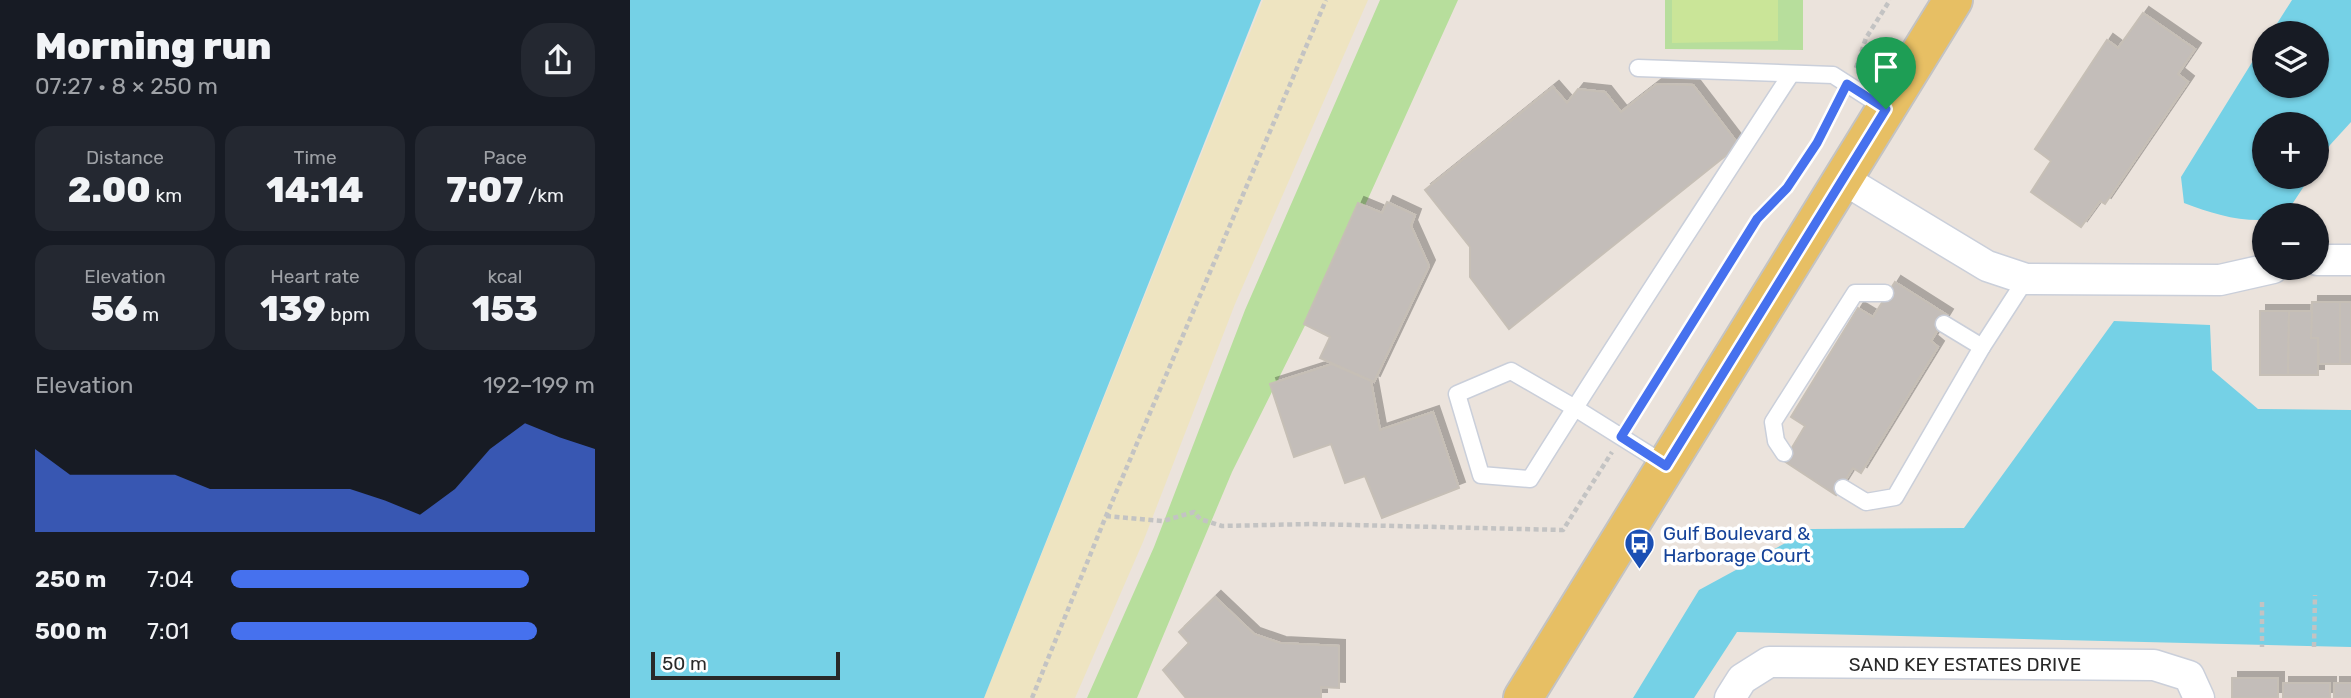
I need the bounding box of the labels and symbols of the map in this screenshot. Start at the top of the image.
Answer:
pin [1856,37,1916,109]
place label: Gulf Boulevard & Harborage Court [1663,522,1811,567]
bus stop icon: Gulf Boulevard & Harborage Court [1623,527,1657,571]
scale bar [651,649,840,681]
street label: SAND KEY ESTATES DRIVE [1849,653,2081,676]

